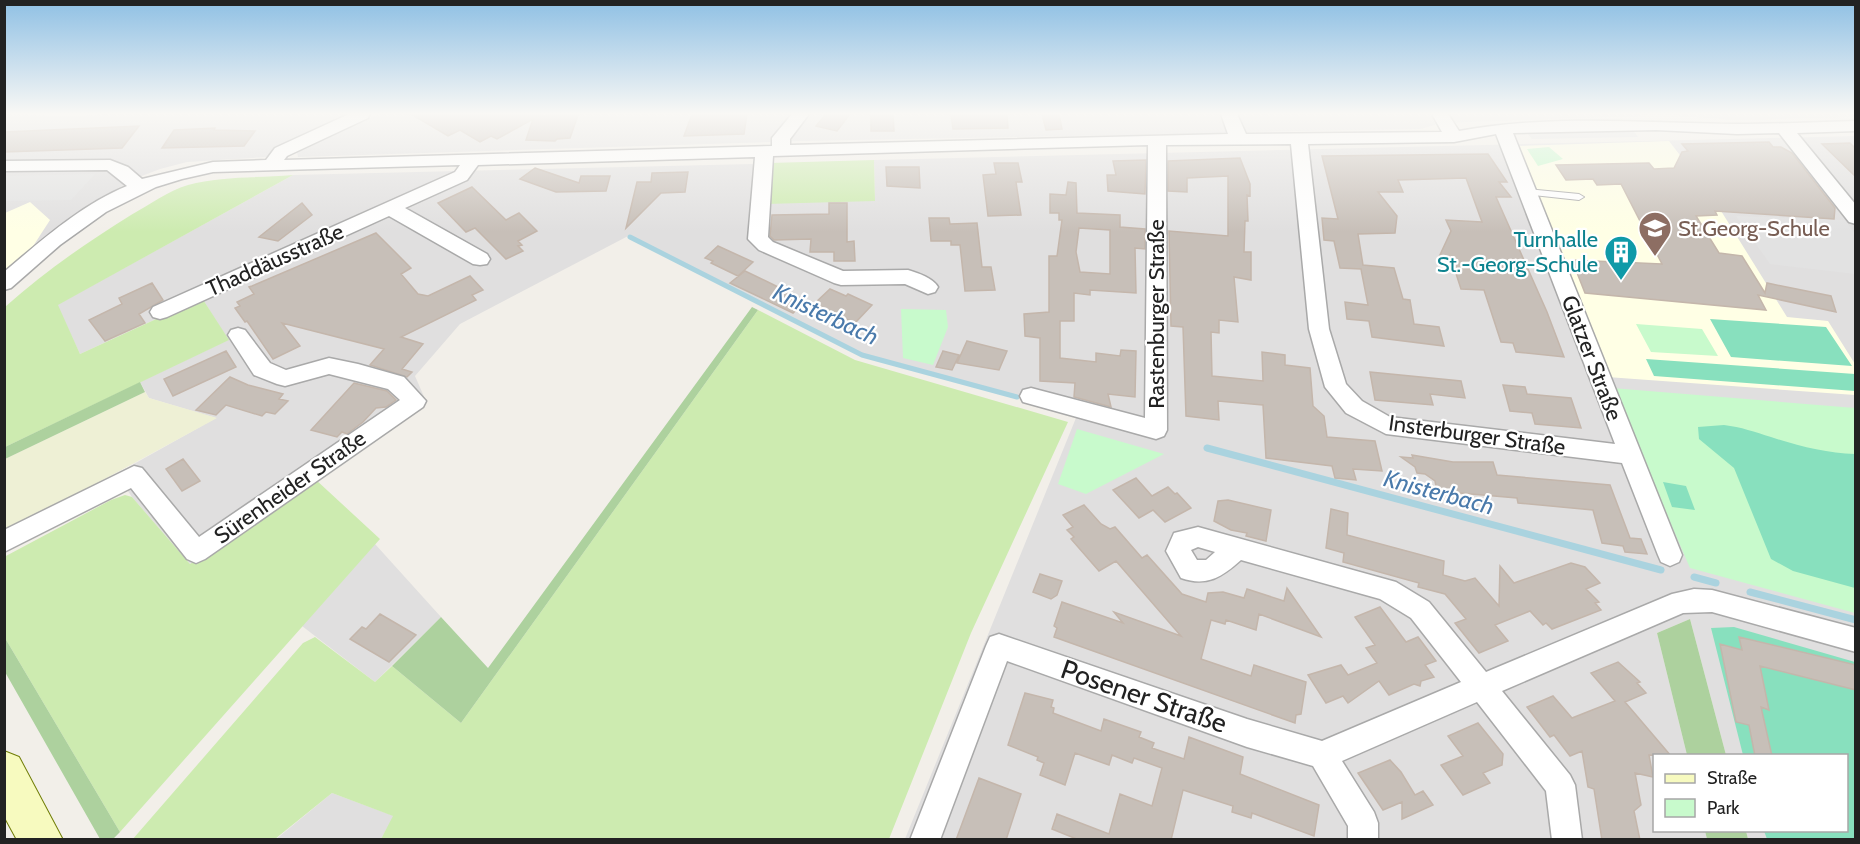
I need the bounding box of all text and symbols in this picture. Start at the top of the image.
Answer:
school or university icon: St.Georg-Schule [1637,210,1673,257]
place label: St.Georg-Schule [1678,215,1830,242]
street label: Thaddäusstraße [202,218,348,302]
street label: Rastenburger Straße [1143,219,1170,409]
place label: Turnhalle St.-Georg-Schule [1437,226,1598,278]
building icon: Turnhalle St.-Georg-Schule [1603,234,1639,281]
water label: Knisterbach [769,277,883,351]
street label: Glatzer Straße [1556,292,1628,424]
street label: Insterburger Straße [1387,409,1567,461]
street label: Sürenheider Straße [209,425,371,549]
water label: Knisterbach [1381,463,1497,521]
street label: Posener Straße [1057,652,1232,740]
legend [1653,754,1848,832]
text: Straße [1707,767,1757,789]
text: Park [1707,797,1740,819]

